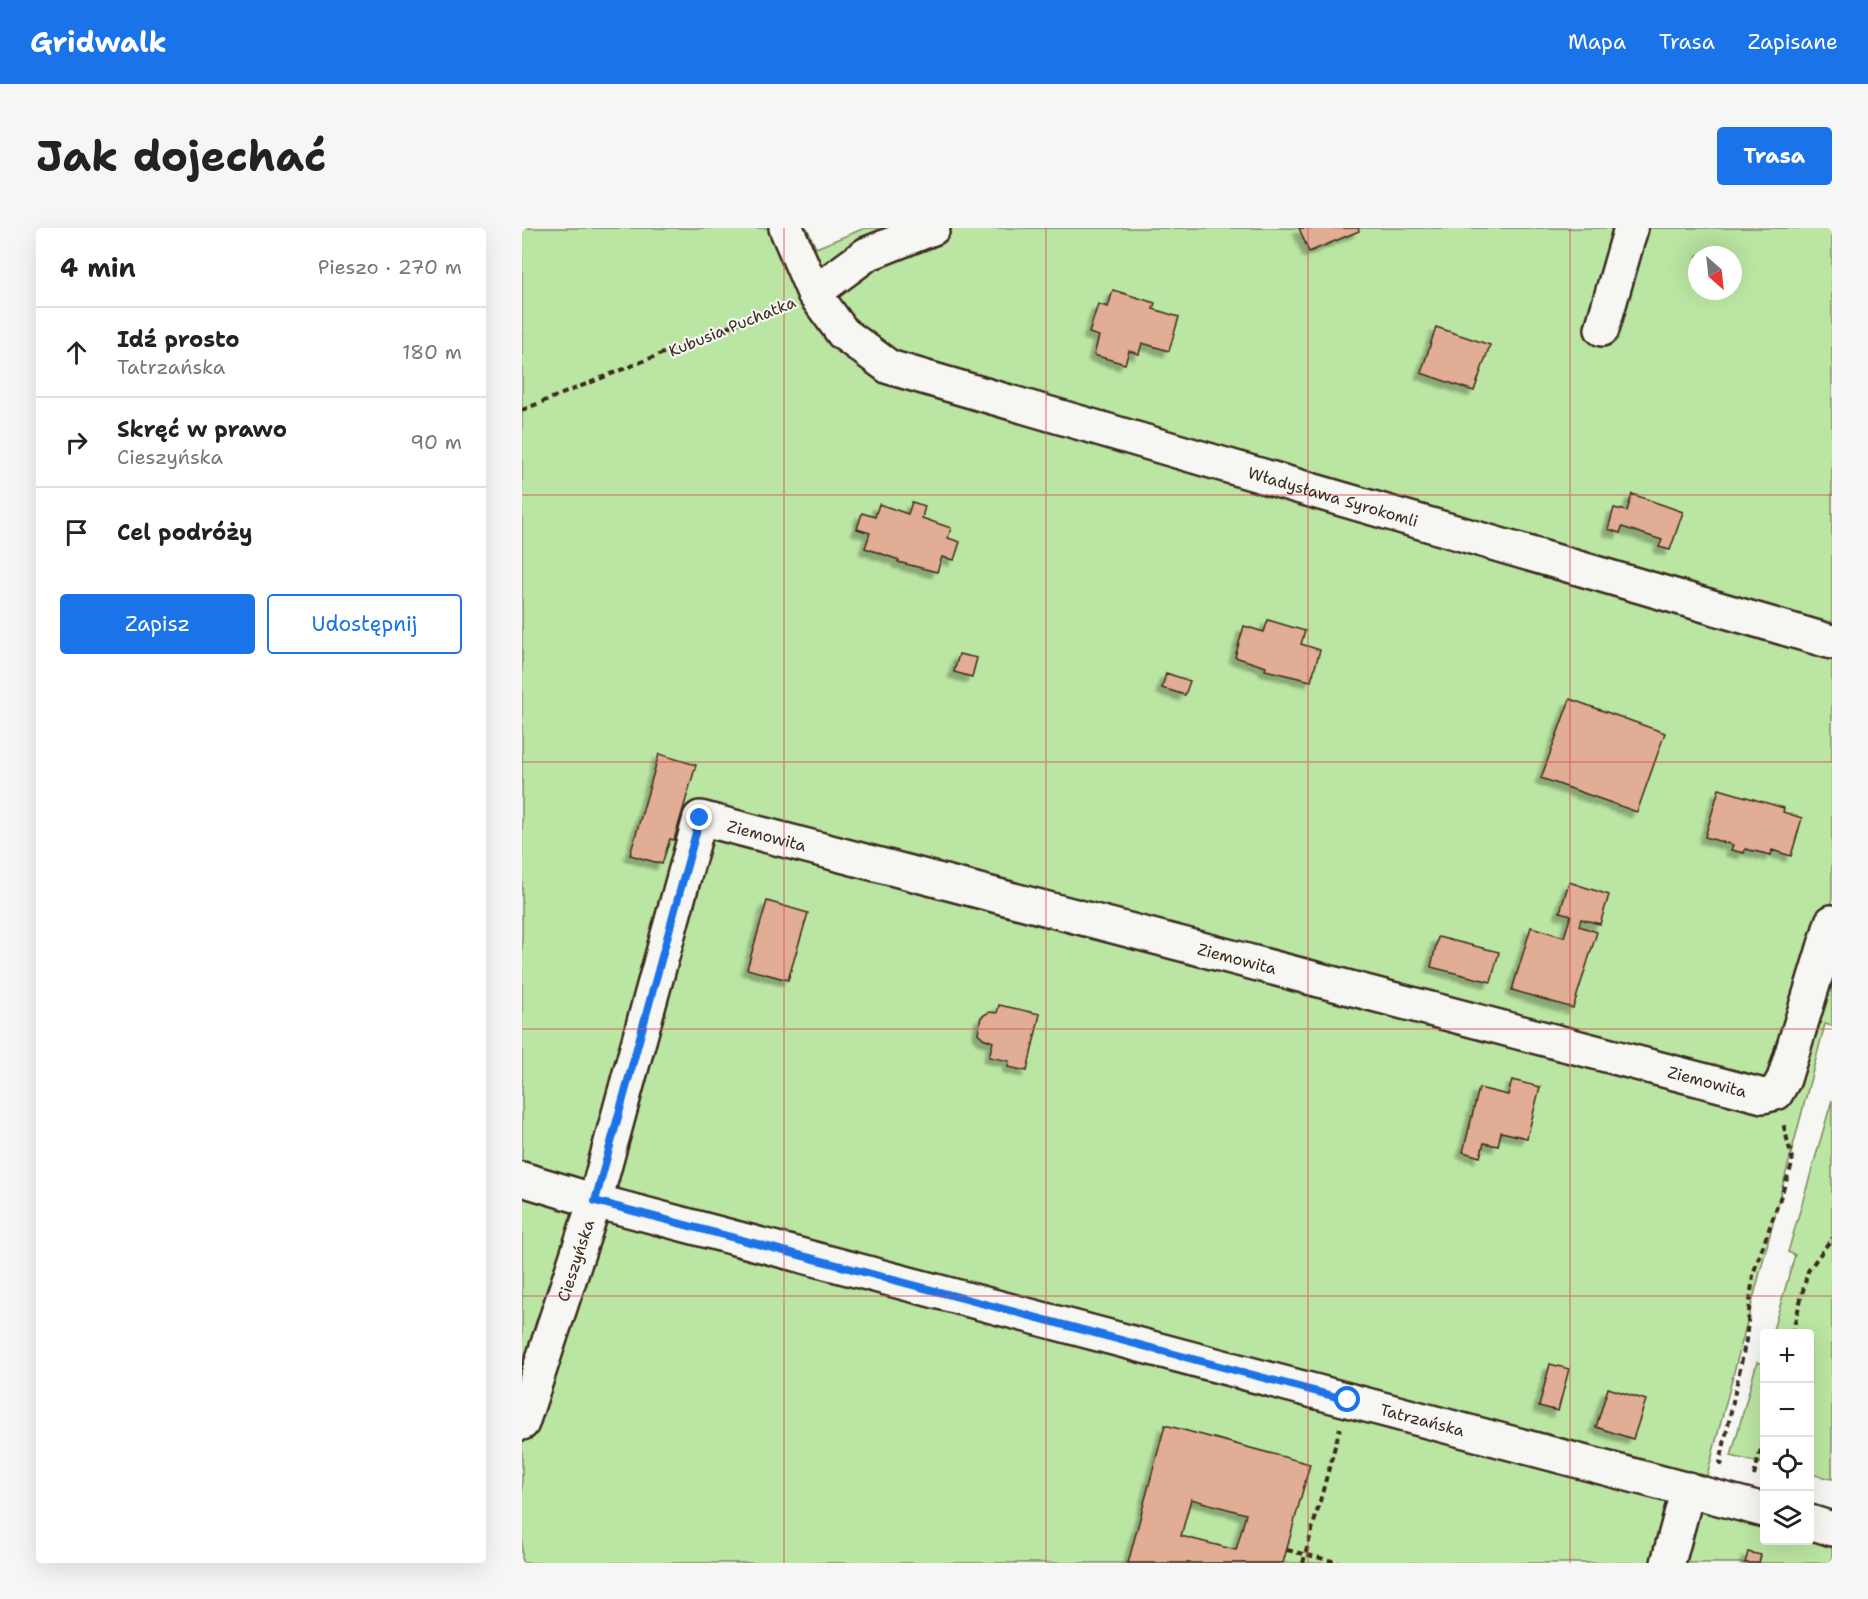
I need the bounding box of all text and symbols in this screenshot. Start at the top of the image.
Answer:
text: Gridwalk [30,23,167,61]
text: Mapa [1568,28,1626,56]
text: Trasa [1659,28,1715,56]
text: Zapisane [1748,28,1838,56]
button: Trasa [1717,127,1832,185]
text: Jak dojechać [36,128,326,184]
north arrow [1688,246,1742,300]
text: 4 min [60,250,136,285]
text: Pieszo · 270 m [318,254,462,280]
street label: Kubusia Puchatka [666,291,799,362]
text: Idź prosto [117,325,240,354]
icon: ahead [60,336,93,369]
text: 180 m [402,339,462,365]
text: Tatrzańska [117,354,225,380]
text: Skręć w prawo [117,415,287,444]
icon: right [60,426,93,459]
text: 90 m [410,429,462,455]
text: Cieszyńska [117,444,223,470]
street label: Władysława Syrokomli [1245,462,1421,532]
icon: arrive [60,516,93,549]
text: Cel podróży [117,518,253,547]
button: Zapisz [60,594,255,654]
button: Udostępnij [267,594,462,654]
route end [686,804,712,830]
street label: Ziemowita [725,816,809,856]
street label: Ziemowita [1195,939,1279,979]
street label: Ziemowita [1665,1062,1749,1102]
street label: Cieszyńska [553,1217,599,1304]
map controls [1760,1329,1814,1545]
button: + [1760,1329,1814,1383]
button: − [1760,1383,1814,1437]
route start [1334,1386,1360,1412]
street label: Tatrzańska [1378,1399,1467,1441]
button: locate [1760,1437,1814,1491]
button: layers [1760,1491,1814,1545]

